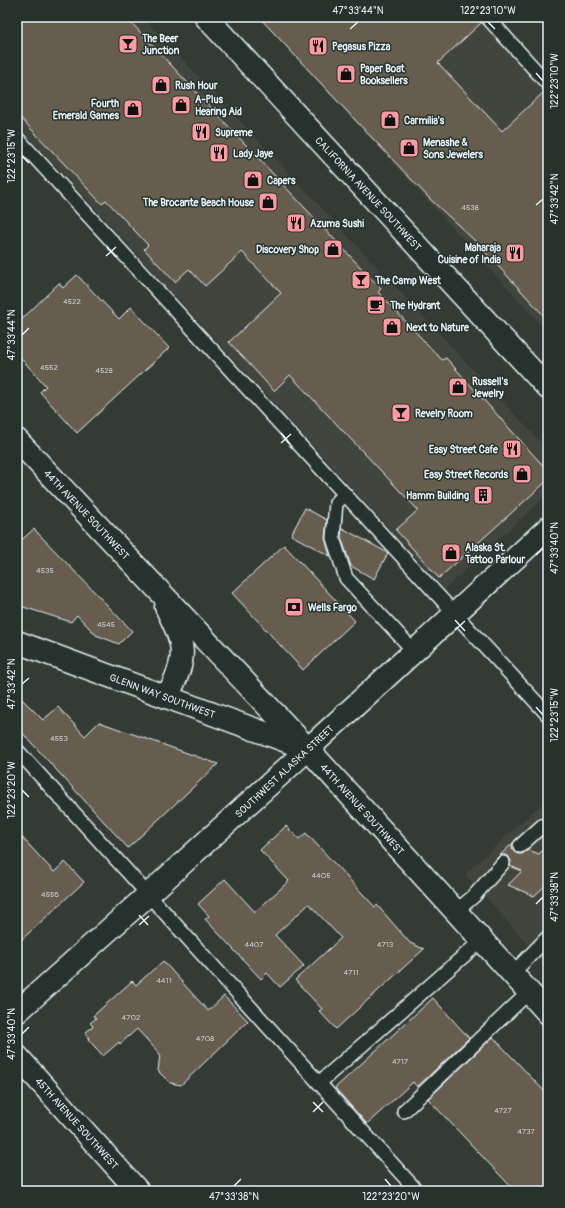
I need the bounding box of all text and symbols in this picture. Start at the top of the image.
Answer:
text: 47°33'44"N [332,5,384,17]
text: 122°23'10"W [460,5,516,17]
bar icon: The Beer Junction [117,33,139,55]
place label: The Beer Junction [141,33,180,57]
restaurant icon: Pegasus Pizza [307,35,329,57]
place label: Pegasus Pizza [332,41,391,53]
text: 122°23'10"W [549,53,561,109]
shop icon: Paper Boat Booksellers [335,63,357,85]
place label: Paper Boat Booksellers [360,63,408,87]
shop icon: Rush Hour [150,74,172,96]
place label: Rush Hour [175,80,218,92]
shop icon: A-Plus Hearing Aid [170,94,192,116]
place label: A-Plus Hearing Aid [195,94,242,118]
place label: Fourth Emerald Games [53,98,120,122]
shop icon: Fourth Emerald Games [122,98,144,120]
shop icon: Carmilia's [379,109,401,131]
place label: Carmilia's [404,115,445,127]
restaurant icon: Supreme [190,121,212,143]
place label: Supreme [215,127,254,139]
text: 122°23'15"W [6,128,18,183]
street label: CALIFORNIA AVENUE SOUTHWEST [312,135,424,254]
shop icon: Menashe & Sons Jewelers [398,137,420,159]
place label: Menashe & Sons Jewelers [423,137,483,161]
restaurant icon: Lady Jaye [208,142,230,164]
place label: Lady Jaye [233,148,274,160]
shop icon: Capers [242,169,264,191]
text: 47°33'42"N [549,173,561,224]
place label: Capers [267,175,296,187]
shop icon: The Brocante Beach House [257,191,279,213]
place label: The Brocante Beach House [142,197,255,209]
house number: 4538 [461,203,479,212]
restaurant icon: Azuma Sushi [285,212,307,234]
place label: Azuma Sushi [310,218,364,230]
shop icon: Discovery Shop [322,238,344,260]
place label: Maharaja Cuisine of India [438,242,501,266]
restaurant icon: Maharaja Cuisine of India [504,242,526,264]
place label: Discovery Shop [256,244,319,256]
bar icon: The Camp West [350,269,372,291]
place label: The Camp West [374,275,442,287]
cafe icon: The Hydrant [365,294,387,316]
house number: 4522 [63,297,81,306]
place label: The Hydrant [389,300,441,312]
text: 47°33'44"N [6,309,18,361]
shop icon: Next to Nature [381,316,403,338]
place label: Next to Nature [406,322,470,334]
house number: 4552 [40,363,58,372]
house number: 4528 [95,366,113,375]
shop icon: Russell's Jewelry [447,376,469,398]
place label: Russell's Jewelry [472,376,508,400]
bar icon: Revelry Room [390,402,412,424]
place label: Revelry Room [415,408,473,420]
restaurant icon: Easy Street Cafe [501,438,523,460]
place label: Easy Street Cafe [429,444,499,456]
shop icon: Easy Street Records [511,463,533,485]
street label: 44TH AVENUE SOUTHWEST [41,468,132,563]
place label: Easy Street Records [424,469,509,481]
building icon: Hamm Building [472,484,494,506]
place label: Hamm Building [406,490,469,502]
text: 47°33'40"N [549,522,561,574]
shop icon: Alaska St. Tattoo Parlour [440,542,462,564]
place label: Alaska St. Tattoo Parlour [464,542,525,566]
house number: 4535 [36,566,54,575]
bank icon: Wells Fargo [283,596,305,618]
place label: Wells Fargo [308,602,358,614]
house number: 4545 [97,620,115,629]
text: 47°33'42"N [6,658,18,709]
street label: GLENN WAY SOUTHWEST [108,672,217,721]
text: 122°23'15"W [549,687,561,742]
street label: SOUTHWEST ALASKA STREET [233,723,337,821]
house number: 4553 [50,734,68,743]
text: 122°23'20"W [6,761,18,819]
street label: 44TH AVENUE SOUTHWEST [317,762,406,858]
house number: 4405 [311,871,331,880]
text: 47°33'38"N [549,872,561,922]
house number: 4556 [41,890,59,899]
house number: 4407 [245,940,264,949]
house number: 4713 [377,940,394,949]
house number: 4711 [343,968,359,977]
house number: 4411 [156,976,172,985]
text: 47°33'40"N [6,1008,18,1060]
house number: 4702 [122,1013,141,1022]
house number: 4708 [196,1034,214,1043]
house number: 4717 [392,1057,409,1066]
street label: 45TH AVENUE SOUTHWEST [32,1076,121,1172]
house number: 4727 [494,1106,513,1115]
house number: 4737 [517,1127,536,1136]
text: 47°33'38"N [209,1191,259,1203]
text: 122°23'20"W [362,1191,420,1203]

